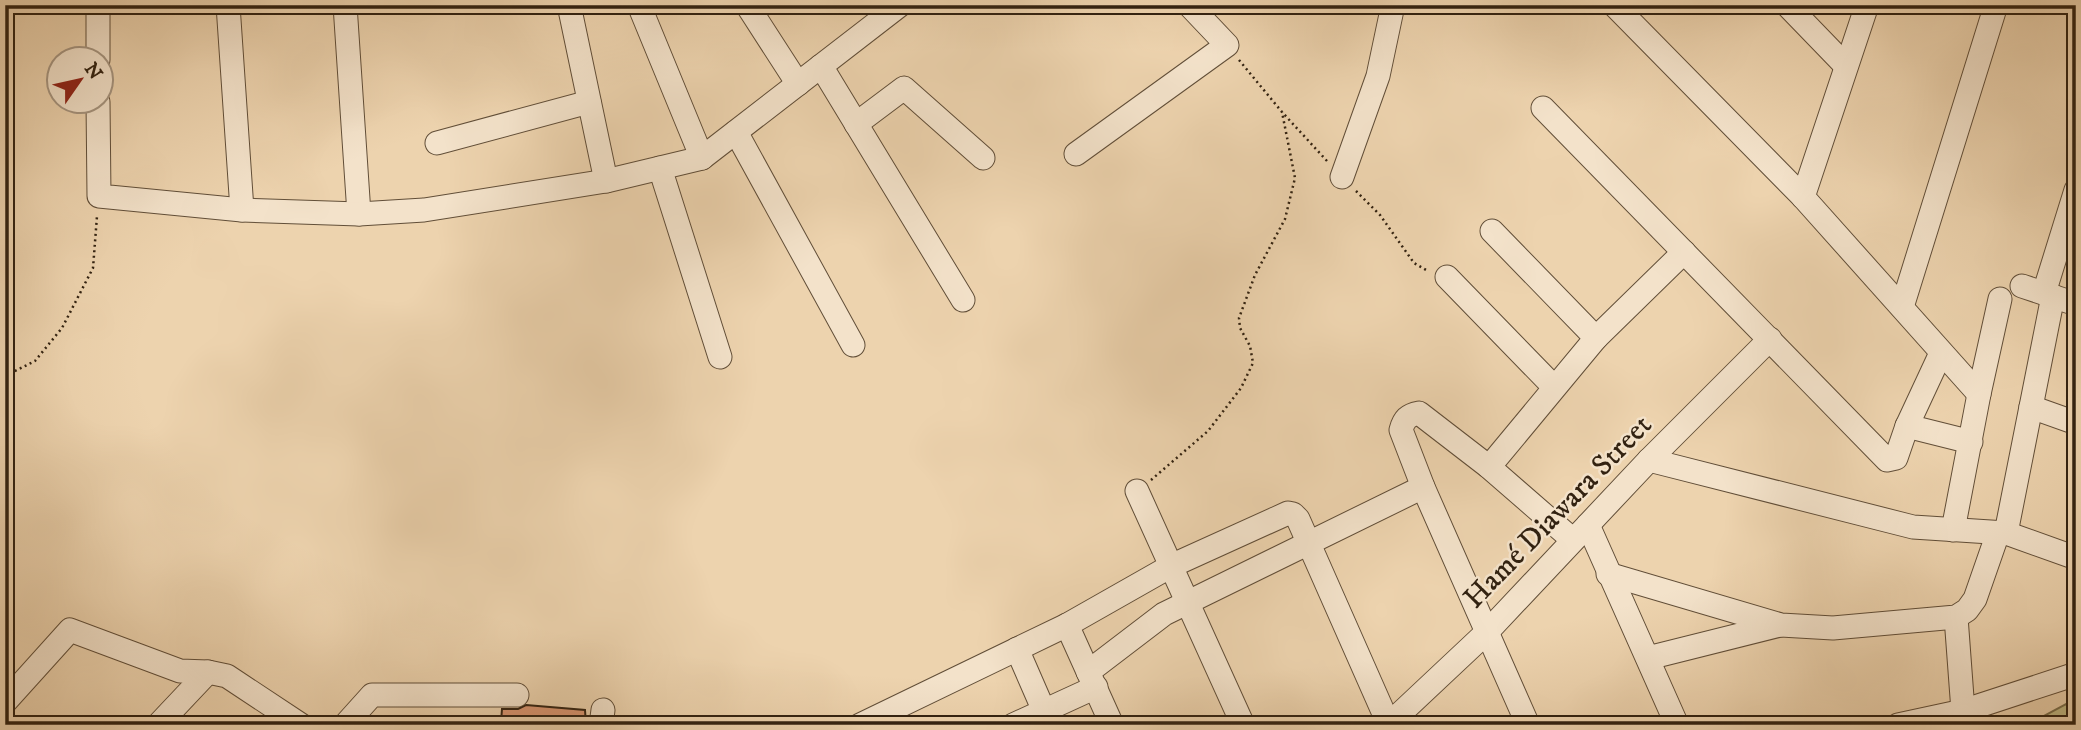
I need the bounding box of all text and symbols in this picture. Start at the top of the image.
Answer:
north arrow [46,46,116,116]
text: N [79,58,107,85]
street label: Hamé Diawara Street [1456,407,1660,617]

